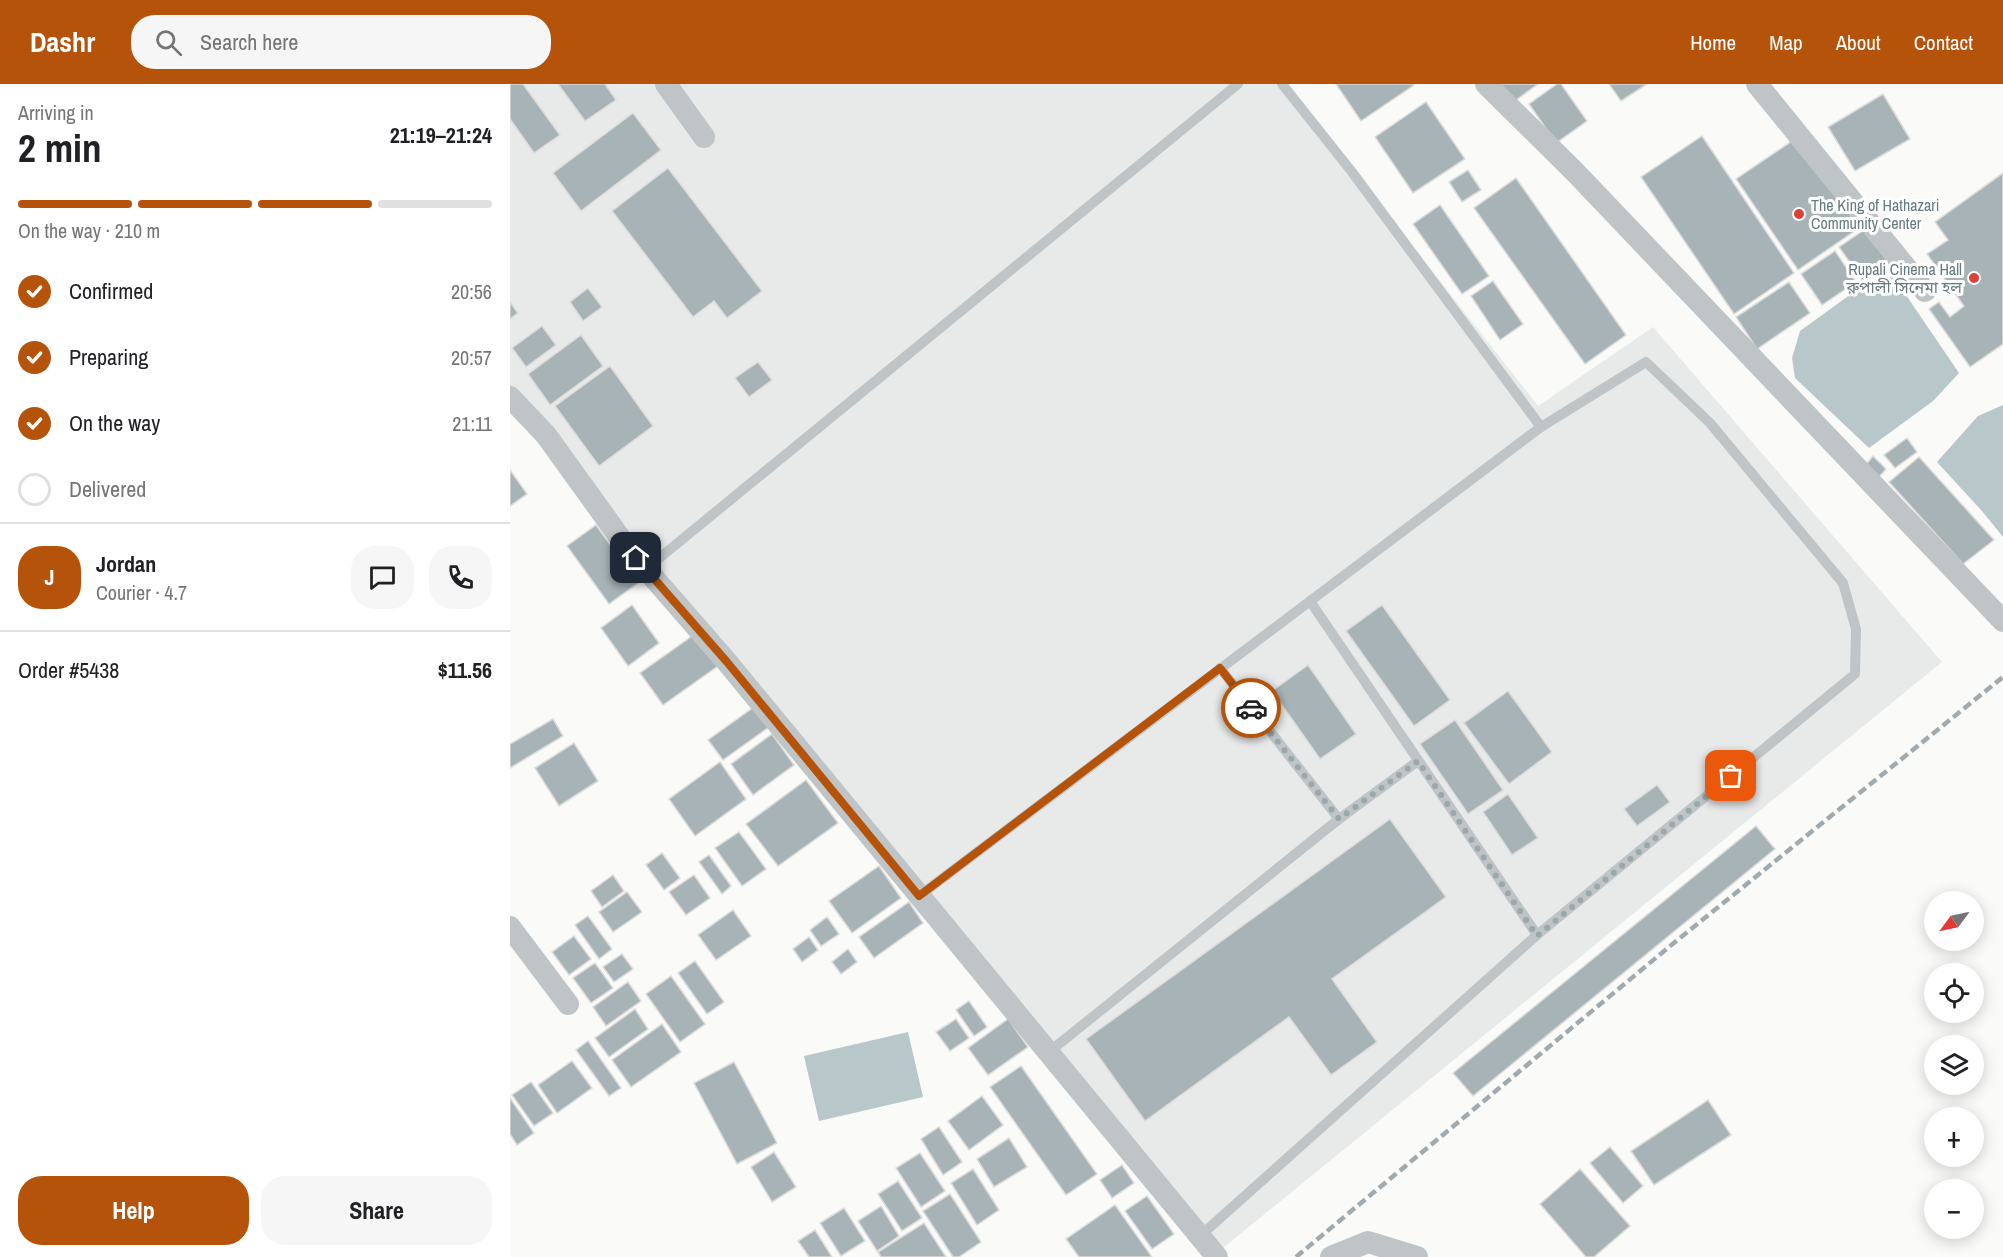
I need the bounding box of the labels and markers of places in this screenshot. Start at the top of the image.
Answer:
place label: The King of Hathazari Community Center [1811,194,1939,234]
marker: The King of Hathazari Community Center [1792,207,1806,221]
place label: Rupali Cinema Hall রুপালী সিনেমা হল [1845,258,1962,298]
marker: Rupali Cinema Hall রুপালী সিনেমা হল [1967,271,1981,285]
pin [610,532,661,583]
pin [1705,750,1756,801]

